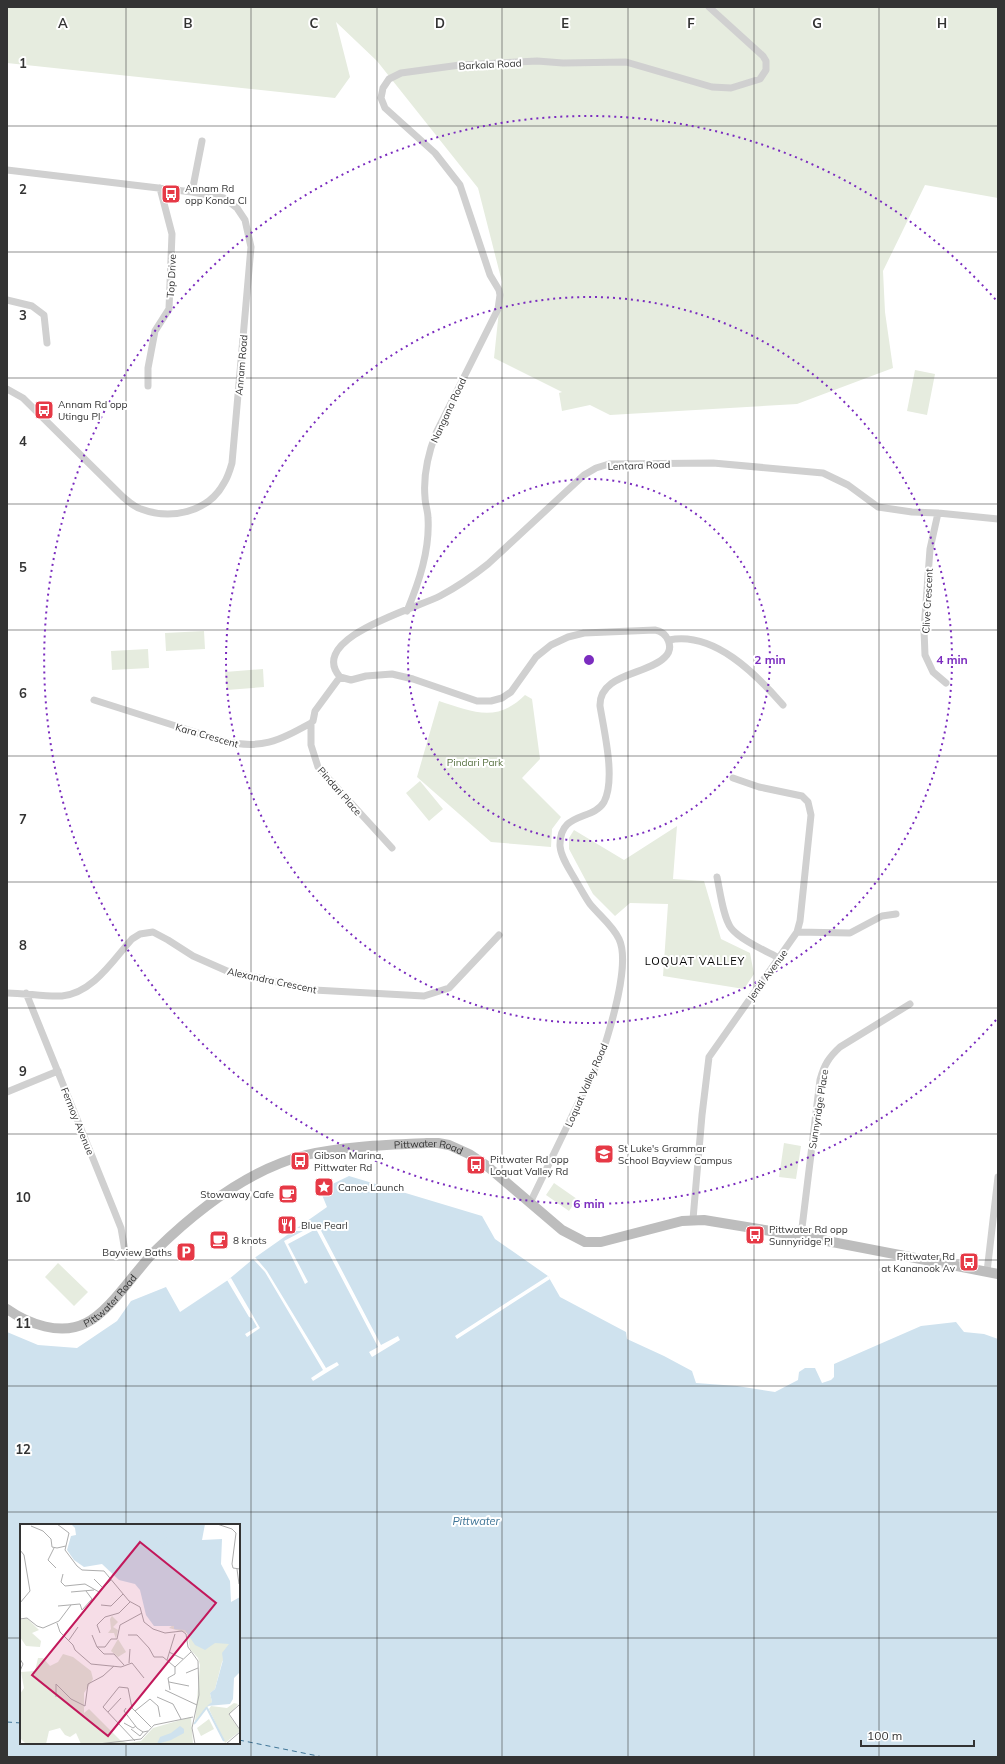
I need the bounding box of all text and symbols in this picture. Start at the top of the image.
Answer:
text: A [58,15,68,31]
text: B [184,15,193,31]
text: C [310,15,319,31]
text: D [435,15,445,31]
text: E [561,15,569,31]
text: F [687,15,695,31]
text: G [812,15,822,31]
text: H [937,15,947,31]
text: 1 [19,55,27,71]
street label: Barkala Road [458,56,522,73]
text: 2 [19,181,27,197]
place label: Annam Rd opp Konda Cl [185,182,247,207]
bus stop icon: Annam Rd opp Konda Cl [160,183,182,205]
street label: Top Drive [164,254,179,298]
text: 3 [19,307,27,323]
street label: Annam Road [232,334,251,396]
street label: Nangana Road [428,376,469,445]
place label: Annam Rd opp Utingu Pl [58,398,128,423]
bus stop icon: Annam Rd opp Utingu Pl [33,399,55,421]
text: 4 [19,433,27,449]
street label: Lentara Road [607,458,671,473]
text: 5 [19,559,27,575]
street label: Clive Crescent [919,568,936,634]
text: 2 min [754,652,786,667]
text: 4 min [936,652,968,667]
centre of rings [582,653,596,667]
text: 6 [19,685,27,701]
street label: Kara Crescent [174,720,240,751]
park label: Pindari Park [447,756,504,769]
street label: Pindari Place [315,764,364,818]
text: 7 [19,811,27,827]
text: 8 [19,937,27,953]
street label: Jendi Avenue [744,947,790,1004]
district label: LOQUAT VALLEY [645,954,745,968]
street label: Alexandra Crescent [226,965,318,996]
street label: Loquat Valley Road [562,1041,611,1129]
text: 9 [19,1063,27,1079]
street label: Sunnyridge Place [806,1068,831,1150]
street label: Fermoy Avenue [58,1086,97,1157]
street label: Pittwater Road [394,1137,465,1157]
place label: St Luke's Grammar School Bayview Campus [618,1142,732,1167]
school or university icon: St Luke's Grammar School Bayview Campus [593,1143,615,1165]
place label: Gibson Marina, Pittwater Rd [314,1149,384,1174]
bus stop icon: Gibson Marina, Pittwater Rd [289,1150,311,1172]
place label: Pittwater Rd opp Loquat Valley Rd [490,1153,569,1178]
bus stop icon: Pittwater Rd opp Loquat Valley Rd [465,1154,487,1176]
place icon: Canoe Launch [313,1176,335,1198]
place label: Canoe Launch [338,1181,404,1194]
cafe icon: Stowaway Cafe [277,1183,299,1205]
place label: Stowaway Cafe [200,1188,274,1201]
text: 10 [15,1189,31,1205]
text: 6 min [573,1196,605,1211]
restaurant icon: Blue Pearl [276,1214,298,1236]
place label: Blue Pearl [301,1219,348,1232]
place label: Pittwater Rd opp Sunnyridge Pl [769,1223,848,1248]
bus stop icon: Pittwater Rd opp Sunnyridge Pl [744,1224,766,1246]
cafe icon: 8 knots [208,1229,230,1251]
place label: 8 knots [233,1234,267,1247]
parking icon: Bayview Baths [175,1241,197,1263]
place label: Bayview Baths [102,1246,172,1259]
place label: Pittwater Rd at Kananook Av [881,1250,956,1275]
bus stop icon: Pittwater Rd at Kananook Av [958,1251,980,1273]
street label: Pittwater Road [81,1272,140,1330]
text: 11 [15,1315,31,1331]
text: 12 [15,1441,31,1457]
water label: Pittwater [452,1514,501,1528]
inset map [20,1524,240,1744]
scale bar [861,1722,974,1748]
text: 100 m [867,1728,902,1743]

